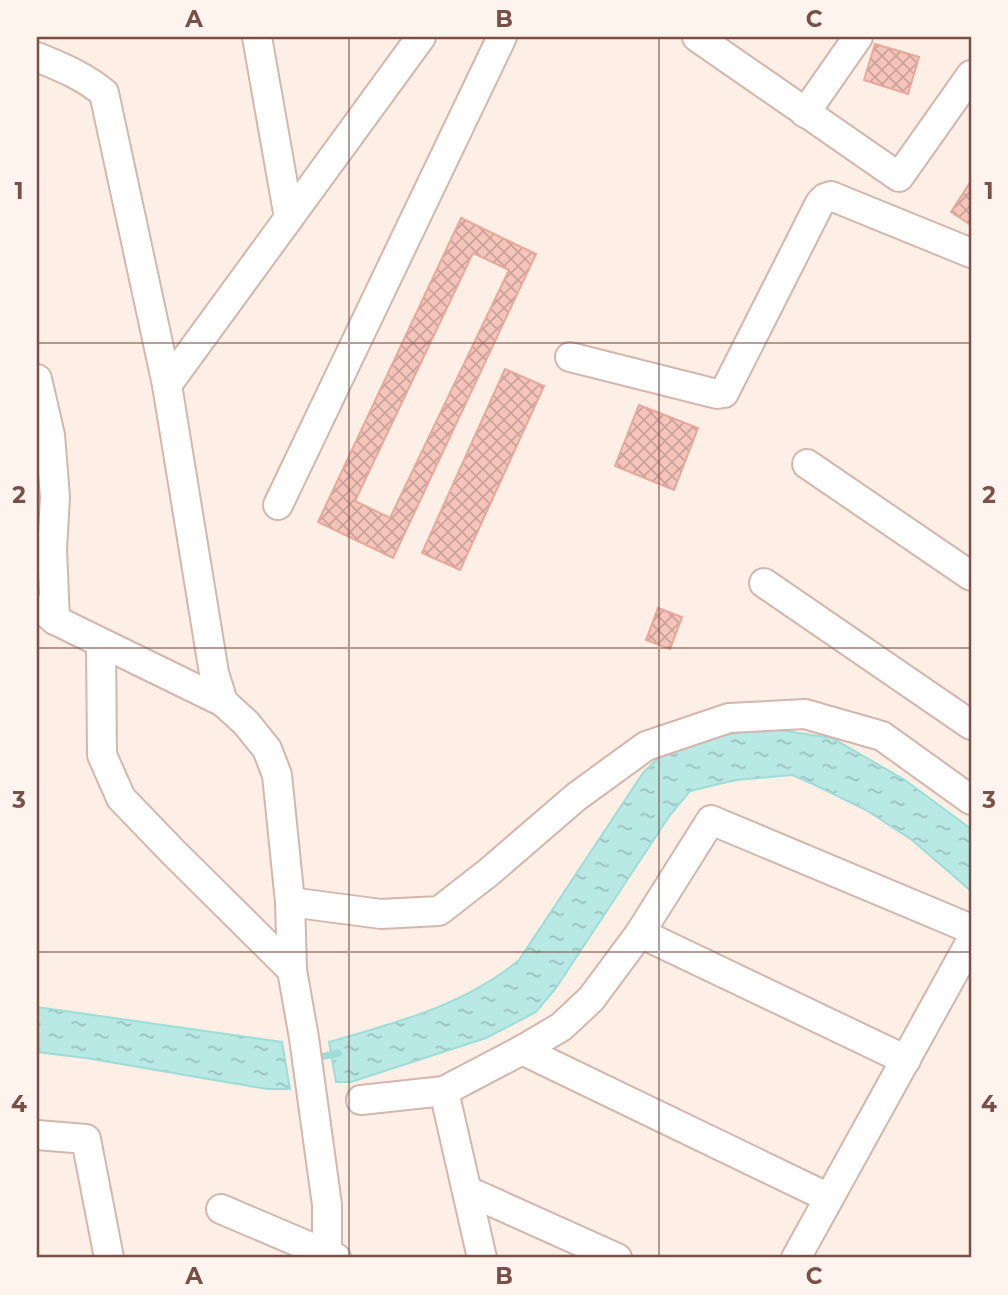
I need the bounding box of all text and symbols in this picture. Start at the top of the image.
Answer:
text: A [184,5,203,33]
text: B [495,5,513,33]
text: C [806,5,823,33]
text: 1 [14,177,24,205]
text: 1 [984,177,994,205]
text: 2 [12,481,26,509]
text: 2 [982,481,996,509]
text: 3 [11,786,26,814]
text: 3 [981,786,996,814]
text: 4 [11,1090,27,1118]
text: 4 [981,1090,997,1118]
text: A [184,1262,203,1290]
text: B [495,1262,513,1290]
text: C [806,1262,823,1290]

